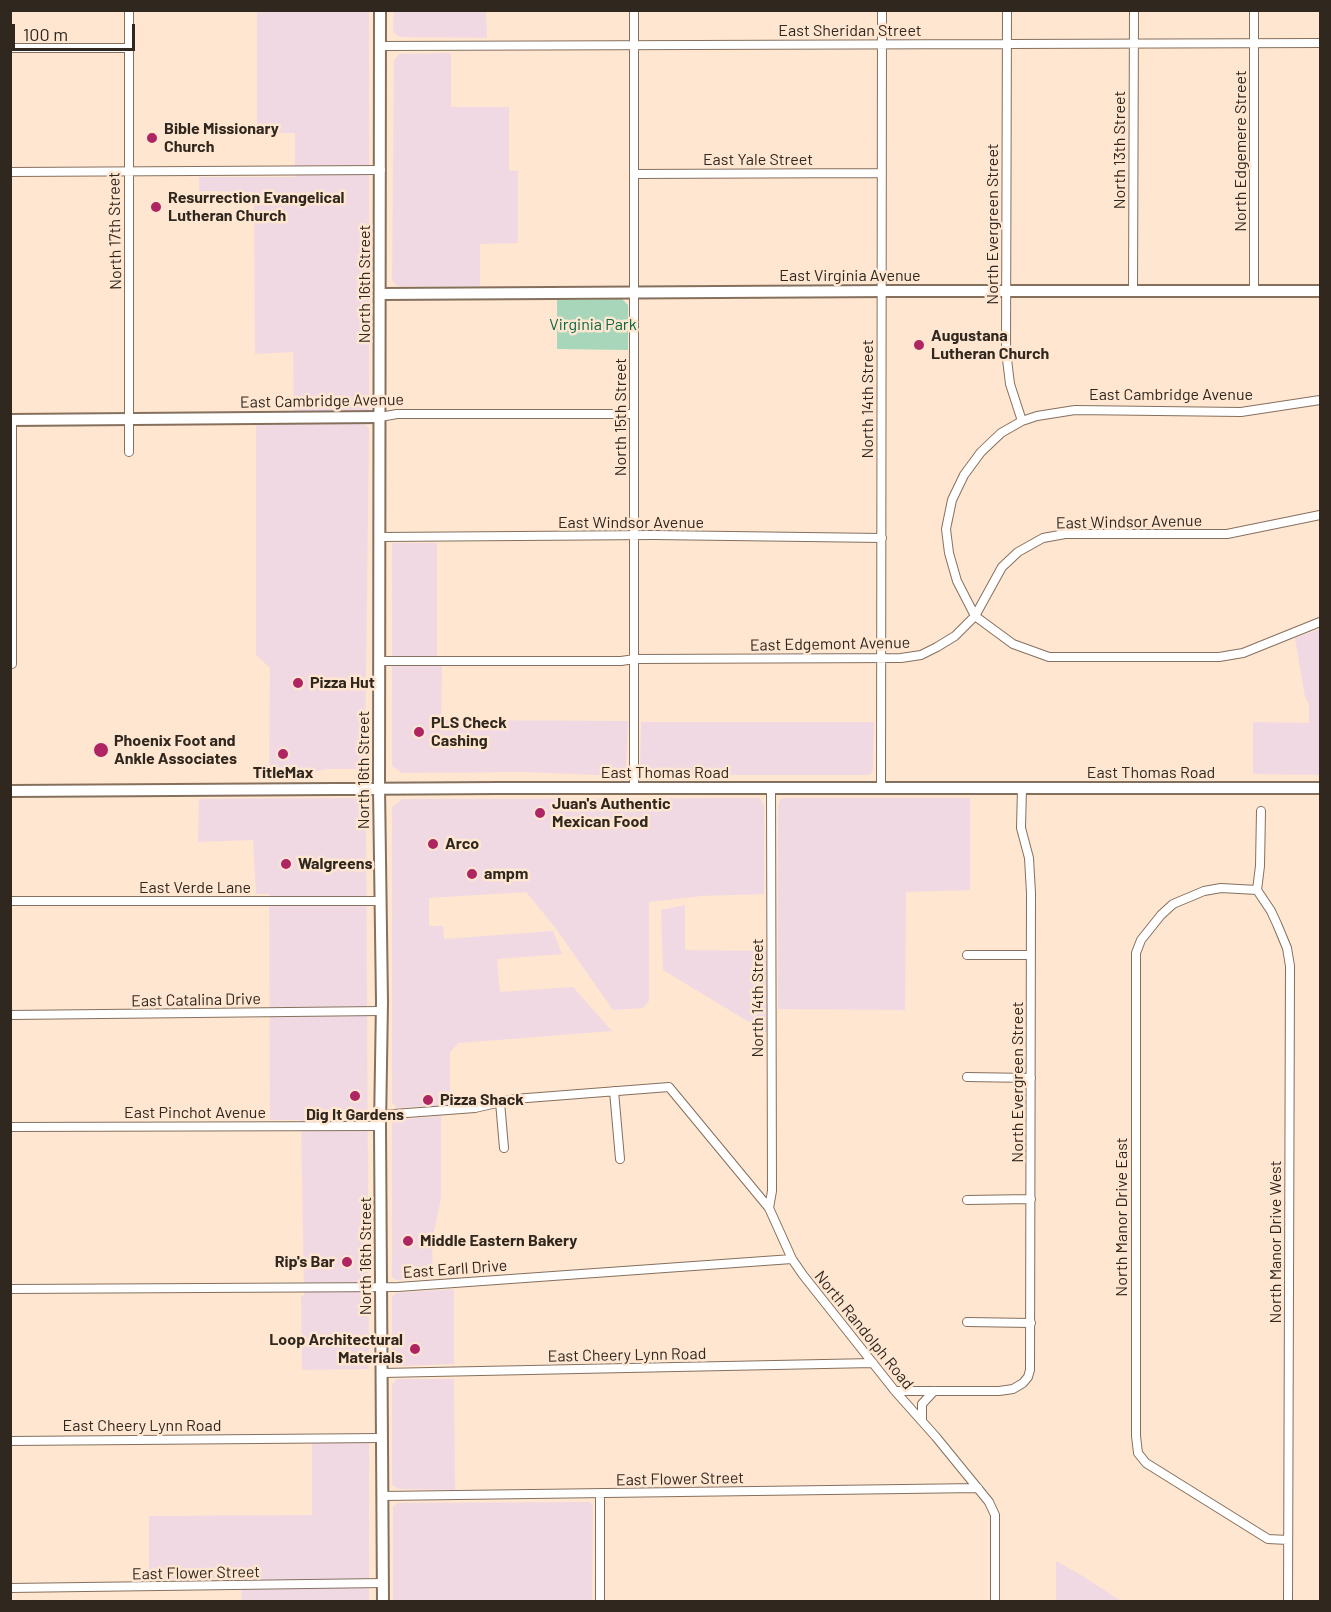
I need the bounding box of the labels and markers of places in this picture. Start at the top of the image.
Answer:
place label: Bible Missionary Church [164,119,279,157]
marker: Bible Missionary Church [145,131,159,145]
place label: Resurrection Evangelical Lutheran Church [168,188,344,226]
marker: Resurrection Evangelical Lutheran Church [149,200,163,214]
place label: Augustana Lutheran Church [931,326,1049,364]
marker: Augustana Lutheran Church [912,338,926,352]
place label: Pizza Hut [310,673,375,693]
marker: Pizza Hut [291,676,305,690]
place label: PLS Check Cashing [431,713,507,751]
marker: PLS Check Cashing [412,725,426,739]
place label: Phoenix Foot and Ankle Associates [114,731,237,769]
marker: Phoenix Foot and Ankle Associates [92,741,110,759]
marker: TitleMax [276,747,290,761]
place label: TitleMax [253,763,313,783]
place label: Juan's Authentic Mexican Food [552,794,671,832]
marker: Juan's Authentic Mexican Food [533,806,547,820]
place label: Arco [445,834,479,854]
marker: Arco [426,837,440,851]
place label: Walgreens [298,854,372,874]
marker: Walgreens [279,857,293,871]
place label: ampm [484,864,528,884]
marker: ampm [465,867,479,881]
marker: Dig It Gardens [348,1089,362,1103]
place label: Pizza Shack [440,1090,524,1110]
marker: Pizza Shack [421,1093,435,1107]
place label: Dig It Gardens [306,1105,404,1125]
place label: Middle Eastern Bakery [420,1231,577,1251]
marker: Middle Eastern Bakery [401,1234,415,1248]
place label: Rip's Bar [275,1252,335,1272]
marker: Rip's Bar [340,1255,354,1269]
place label: Loop Architectural Materials [269,1330,403,1368]
marker: Loop Architectural Materials [408,1342,422,1356]

